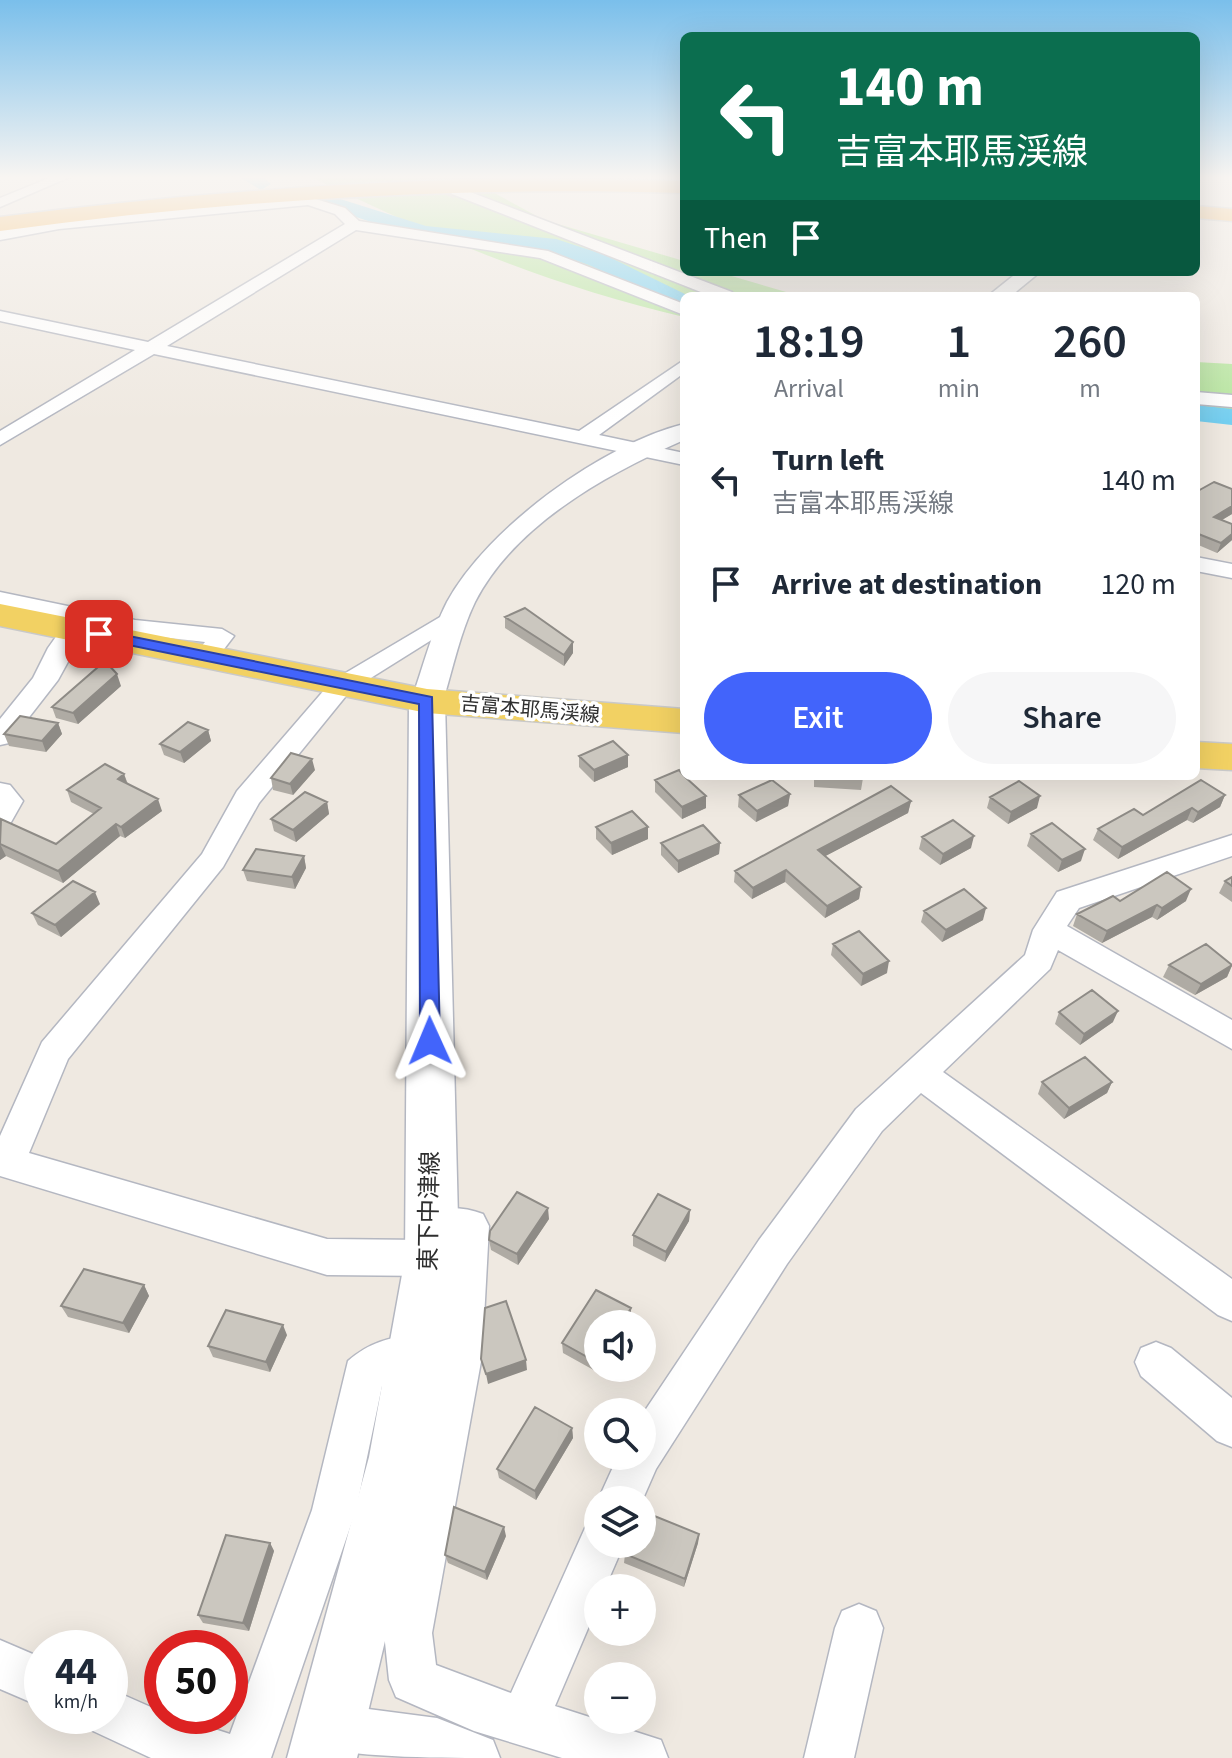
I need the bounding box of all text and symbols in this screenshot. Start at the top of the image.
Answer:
text: 140 m [836,48,984,127]
icon: left [704,64,808,168]
text: 吉富本耶馬渓線 [836,127,1088,178]
icon: arrive [784,216,828,260]
text: Then [704,217,768,260]
text: 18:19 [753,308,865,376]
text: 1 [947,308,971,376]
text: 260 [1053,308,1127,376]
text: Arrival [774,370,844,407]
text: min [938,370,980,407]
text: m [1079,370,1101,407]
text: Turn left [772,439,884,482]
icon: left [704,458,748,502]
text: 140 m [1100,459,1176,502]
text: 吉富本耶馬渓線 [772,485,954,522]
icon: arrive [704,562,748,606]
text: Arrive at destination [772,563,1042,606]
text: 120 m [1100,563,1176,606]
pin [65,600,133,668]
icon: arrive [77,612,121,656]
button: Exit [704,672,932,764]
button: Share [948,672,1176,764]
street label: 吉富本耶馬渓線 [459,690,601,730]
position arrow [388,999,472,1083]
street label: 東下中津線 [411,1151,448,1271]
map controls [584,1310,656,1734]
button: sound [584,1310,656,1382]
button: search [584,1398,656,1470]
button: layers [584,1486,656,1558]
button: + [584,1574,656,1646]
speed limit sign: 50 [144,1630,248,1734]
text: 44 [55,1643,97,1700]
button: − [584,1662,656,1734]
text: km/h [54,1688,98,1716]

